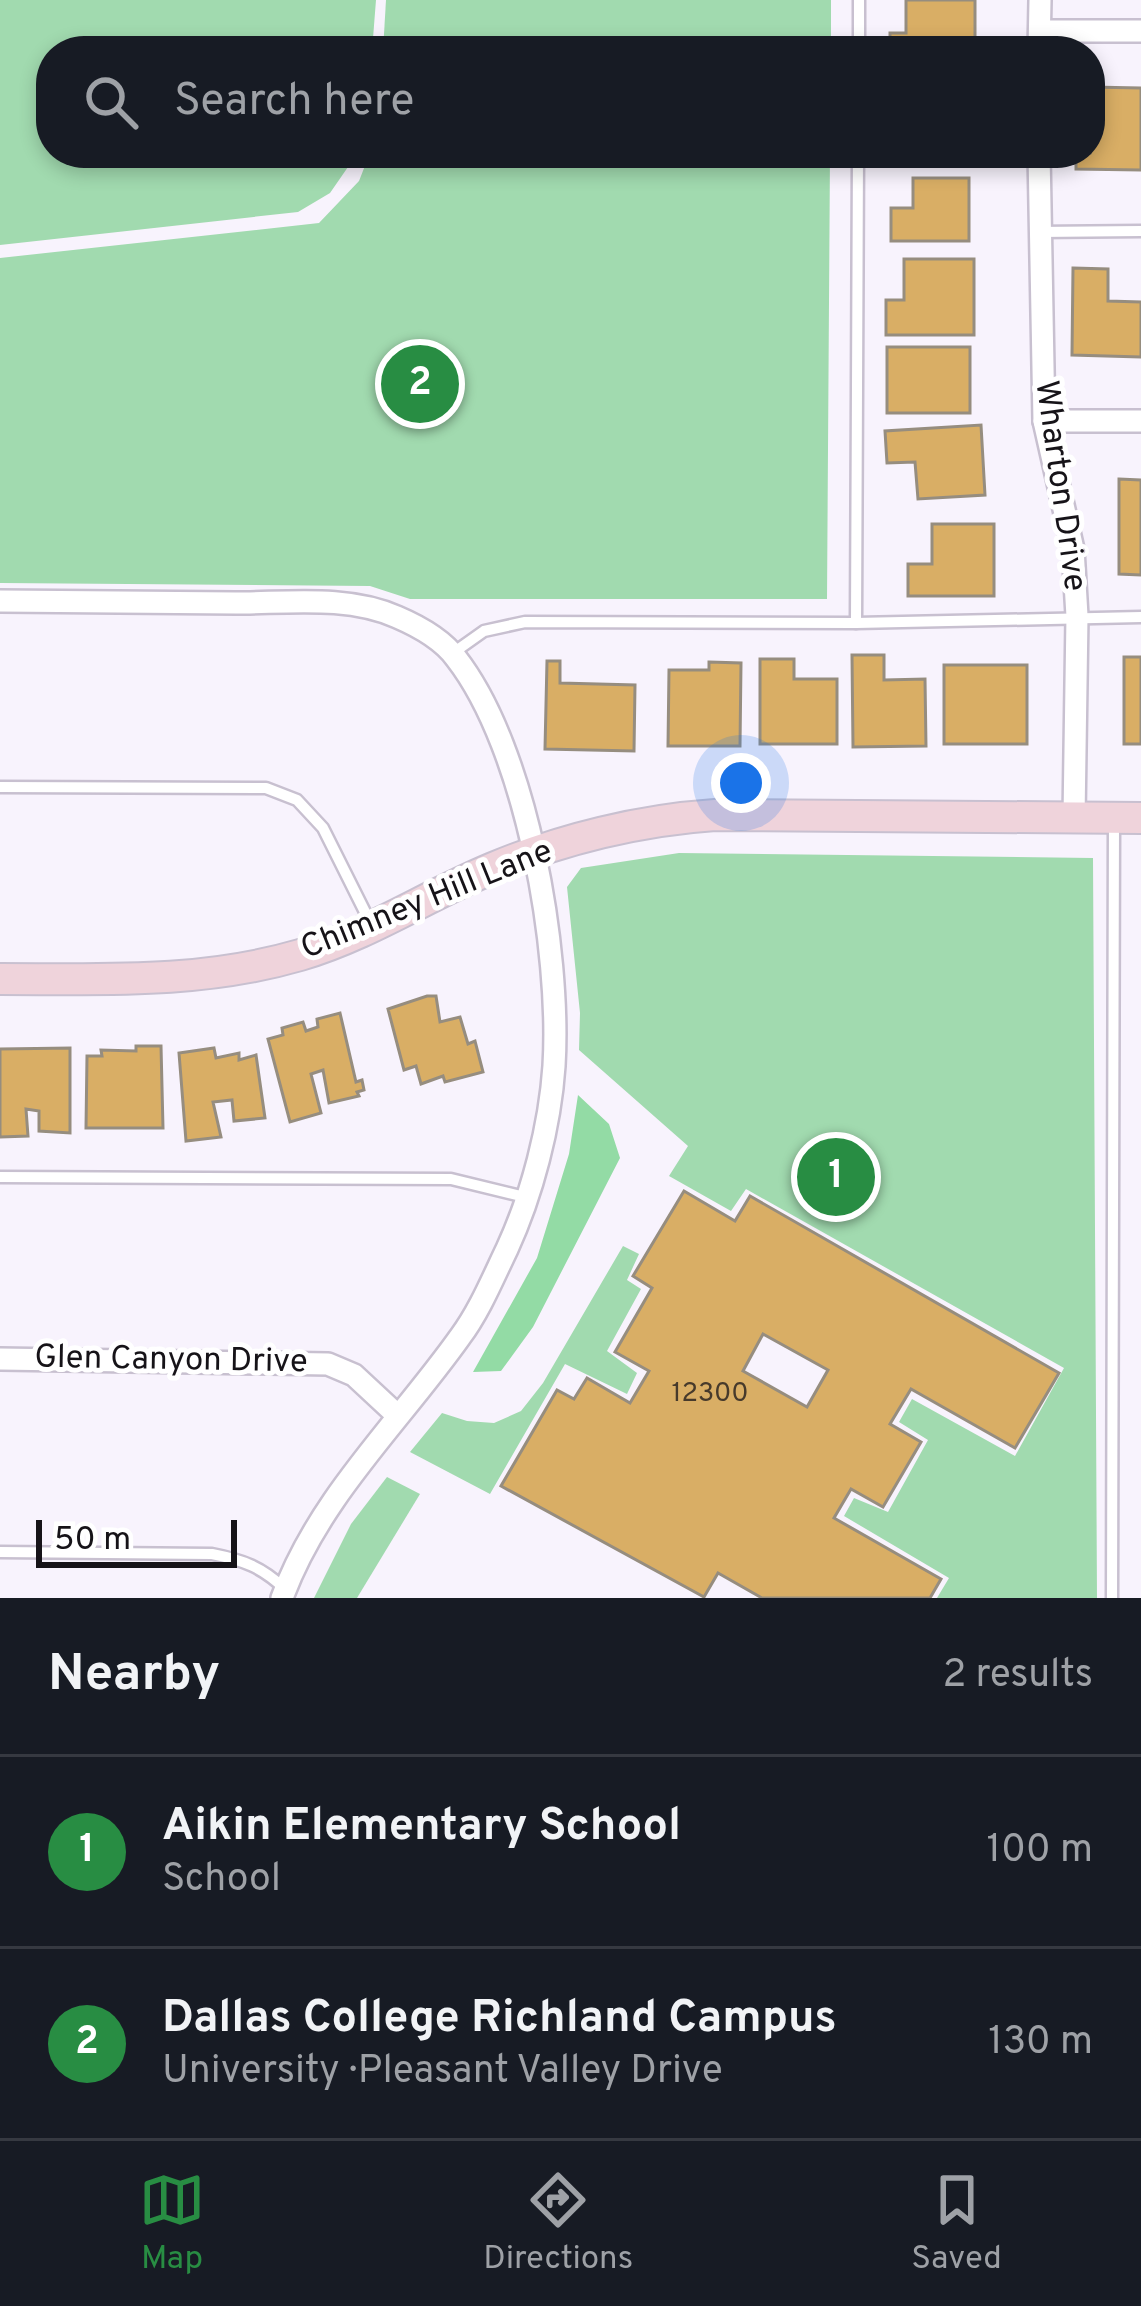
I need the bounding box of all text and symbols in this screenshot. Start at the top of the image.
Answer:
search box [36,36,1105,168]
icon: search [78,69,144,135]
text: Search here [174,74,414,131]
pin: 2 [381,339,459,429]
street label: Wharton Drive [1023,378,1095,594]
your location [711,753,771,813]
street label: Chimney Hill Lane [295,831,559,971]
pin: 1 [797,1132,875,1222]
street label: Glen Canyon Drive [34,1338,308,1384]
house number: 12300 [671,1377,749,1411]
scale bar [36,1514,237,1567]
text: 50 m [54,1520,131,1562]
text: Nearby [48,1644,220,1709]
text: 2 results [942,1652,1093,1701]
text: Aikin Elementary School [162,1799,681,1856]
text: 1 [79,1827,95,1876]
text: 100 m [986,1827,1093,1876]
text: School [162,1856,281,1905]
text: Dallas College Richland Campus [162,1991,837,2048]
text: 2 [75,2019,99,2068]
text: 130 m [988,2019,1093,2068]
text: University · Pleasant Valley Drive [162,2048,723,2097]
tab: Map [139,2167,205,2281]
tab: Directions [483,2167,633,2281]
tab: Saved [911,2167,1002,2281]

